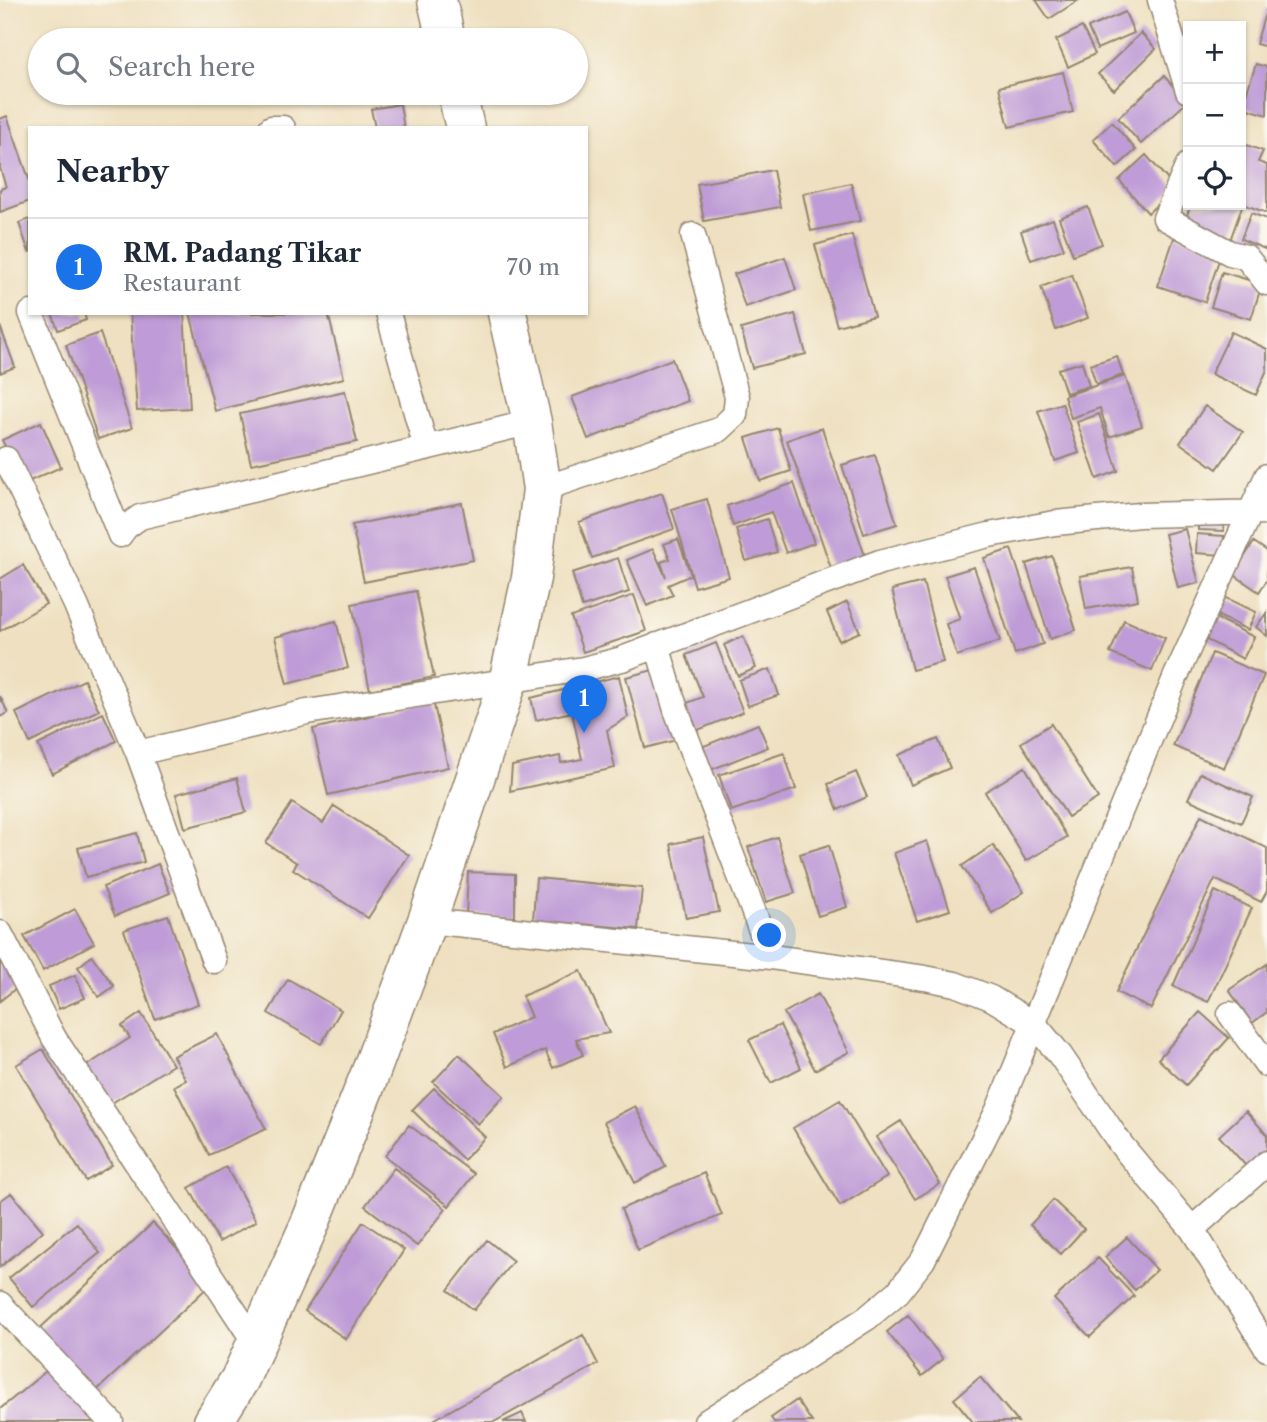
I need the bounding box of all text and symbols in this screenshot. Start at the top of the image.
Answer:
map controls [1183,21,1246,210]
button: + [1183,21,1246,84]
search box [28,28,588,105]
icon: search [52,48,90,86]
text: Search here [108,51,255,83]
button: − [1183,84,1246,147]
button: locate [1183,147,1246,210]
text: Nearby [56,153,169,190]
text: RM. Padang Tikar [123,237,361,269]
text: 1 [74,253,84,281]
text: 70 m [507,253,560,281]
text: Restaurant [123,269,241,297]
pin: 1 [561,675,607,733]
your location [752,918,786,952]

